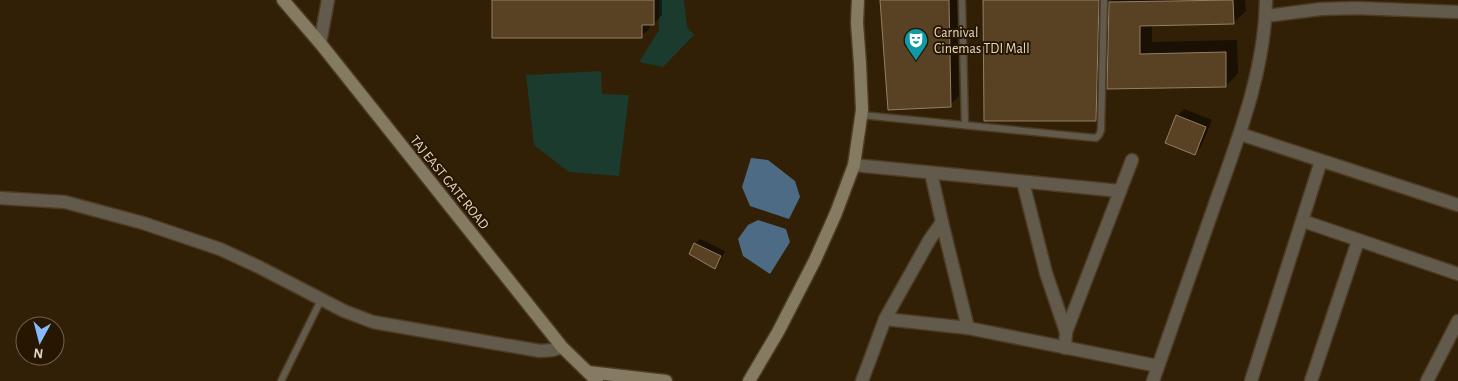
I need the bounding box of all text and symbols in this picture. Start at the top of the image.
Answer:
place label: Carnival Cinemas TDI Mall [934,26,1030,56]
theatre icon: Carnival Cinemas TDI Mall [903,27,929,61]
street label: TAJ EAST GATE ROAD [407,133,491,232]
north arrow [15,316,65,366]
text: N [33,345,44,360]

